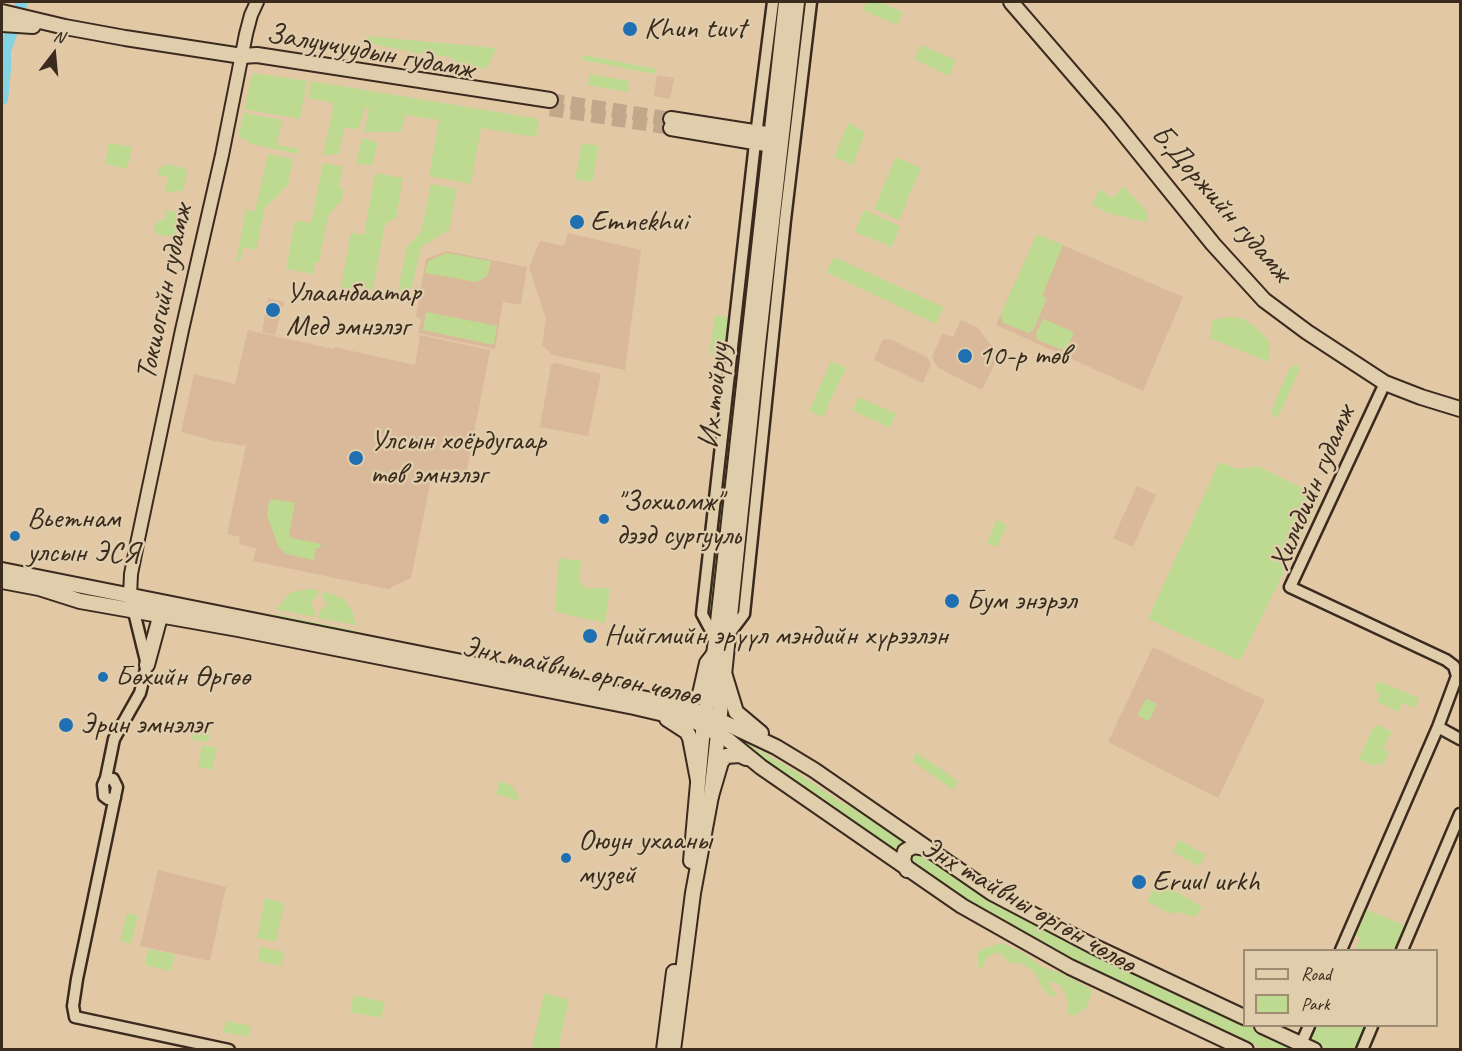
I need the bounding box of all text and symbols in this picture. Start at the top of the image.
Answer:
place label: Khun tuvt [644,11,746,47]
street label: Залуучуудын гудамж [263,16,477,88]
marker: Khun tuvt [621,20,639,38]
north arrow [24,24,84,84]
text: N [51,26,66,48]
street label: Б.Доржийн гудамж [1143,118,1299,290]
street label: Токиогийн гудамж [129,201,201,383]
place label: Emnekhui [590,204,687,240]
marker: Emnekhui [568,213,586,231]
place label: Улаанбаатар Мед эмнэлэг [286,275,421,346]
marker: Улаанбаатар Мед эмнэлэг [264,301,282,319]
place label: 10-р төв [978,338,1068,374]
street label: Их тойруу [692,341,738,451]
marker: 10-р төв [956,347,974,365]
street label: Хилчдийн гудамж [1262,400,1364,576]
place label: Улсын хоёрдугаар төв эмнэлэг [370,423,546,494]
marker: Улсын хоёрдугаар төв эмнэлэг [347,449,365,467]
place label: "Зохиомж" дээд сургууль [616,484,740,554]
place label: Вьетнам улсын ЭСЯ [27,501,139,572]
marker: "Зохиомж" дээд сургууль [597,512,611,526]
marker: Вьетнам улсын ЭСЯ [8,529,22,543]
place label: Бум энэрэл [966,583,1076,619]
marker: Бум энэрэл [943,592,961,610]
place label: Нийгмийн эрүүл мэндийн хүрээлэн [604,618,948,654]
marker: Нийгмийн эрүүл мэндийн хүрээлэн [581,627,599,645]
street label: Энх тайвны өргөн чөлөө [459,629,703,715]
place label: Бөхийн Өргөө [115,659,250,695]
marker: Бөхийн Өргөө [96,670,110,684]
place label: Эрин эмнэлэг [80,707,210,743]
marker: Эрин эмнэлэг [57,716,75,734]
place label: Оюун ухааны музей [578,823,712,894]
street label: Энх тайвны өргөн чөлөө [914,830,1142,982]
marker: Оюун ухааны музей [559,851,573,865]
place label: Eruul urkh [1152,864,1260,900]
marker: Eruul urkh [1130,873,1148,891]
legend [1243,949,1438,1027]
text: Road [1301,963,1331,985]
text: Park [1301,993,1330,1015]

